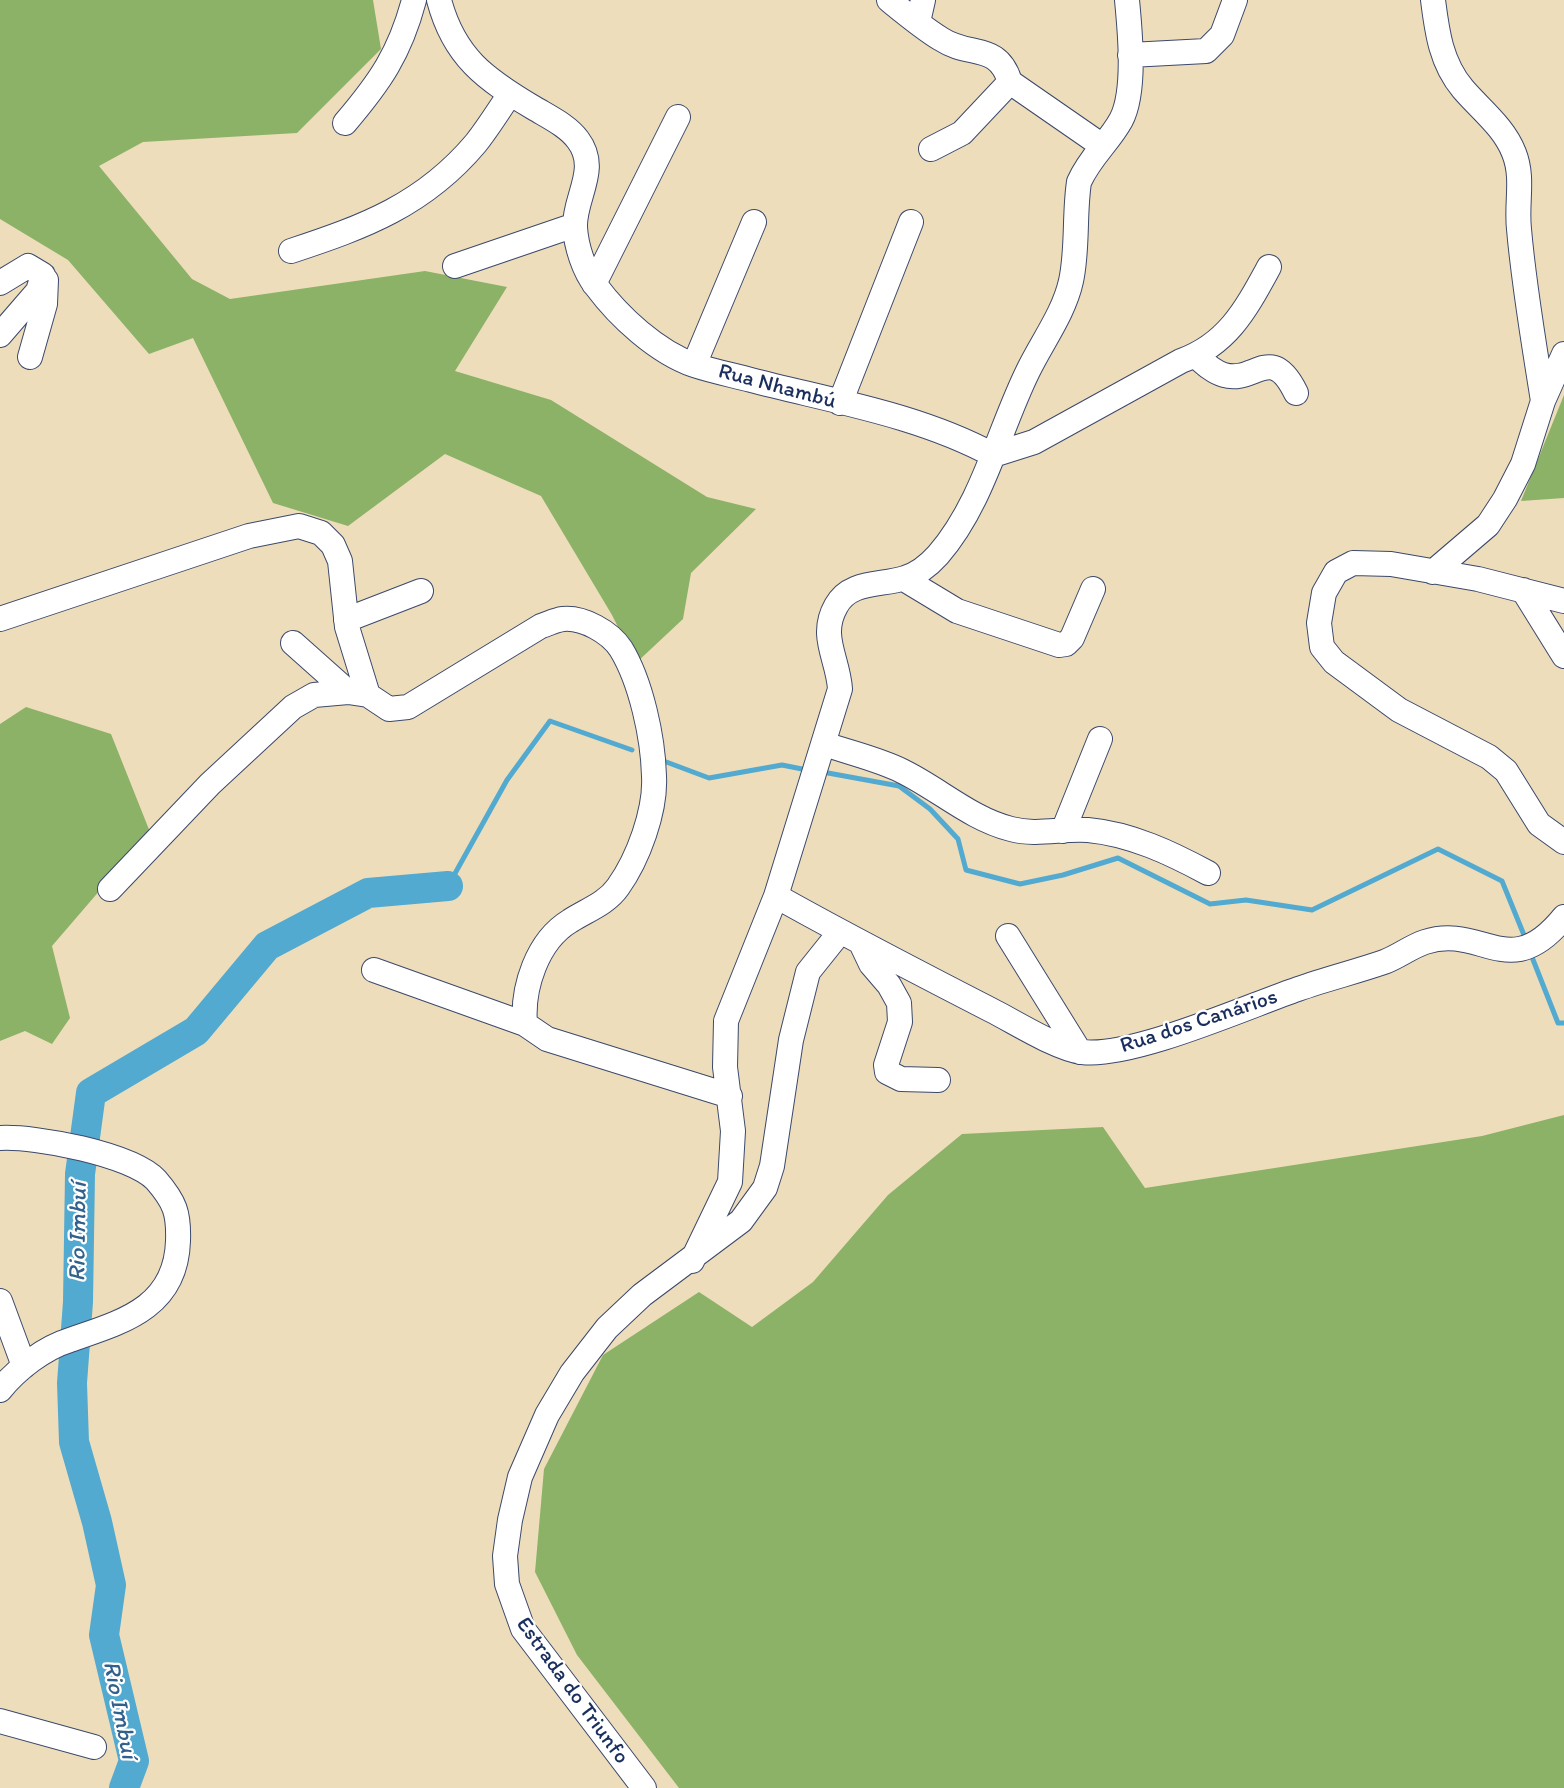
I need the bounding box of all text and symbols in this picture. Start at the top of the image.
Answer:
street label: Rua Nhambú [715,359,839,415]
street label: Rua dos Canários [1117,984,1281,1060]
water label: Rio Imbuí [64,1182,94,1282]
street label: Estrada do Triunfo [510,1612,634,1770]
water label: Rio Imbuí [95,1659,143,1761]

